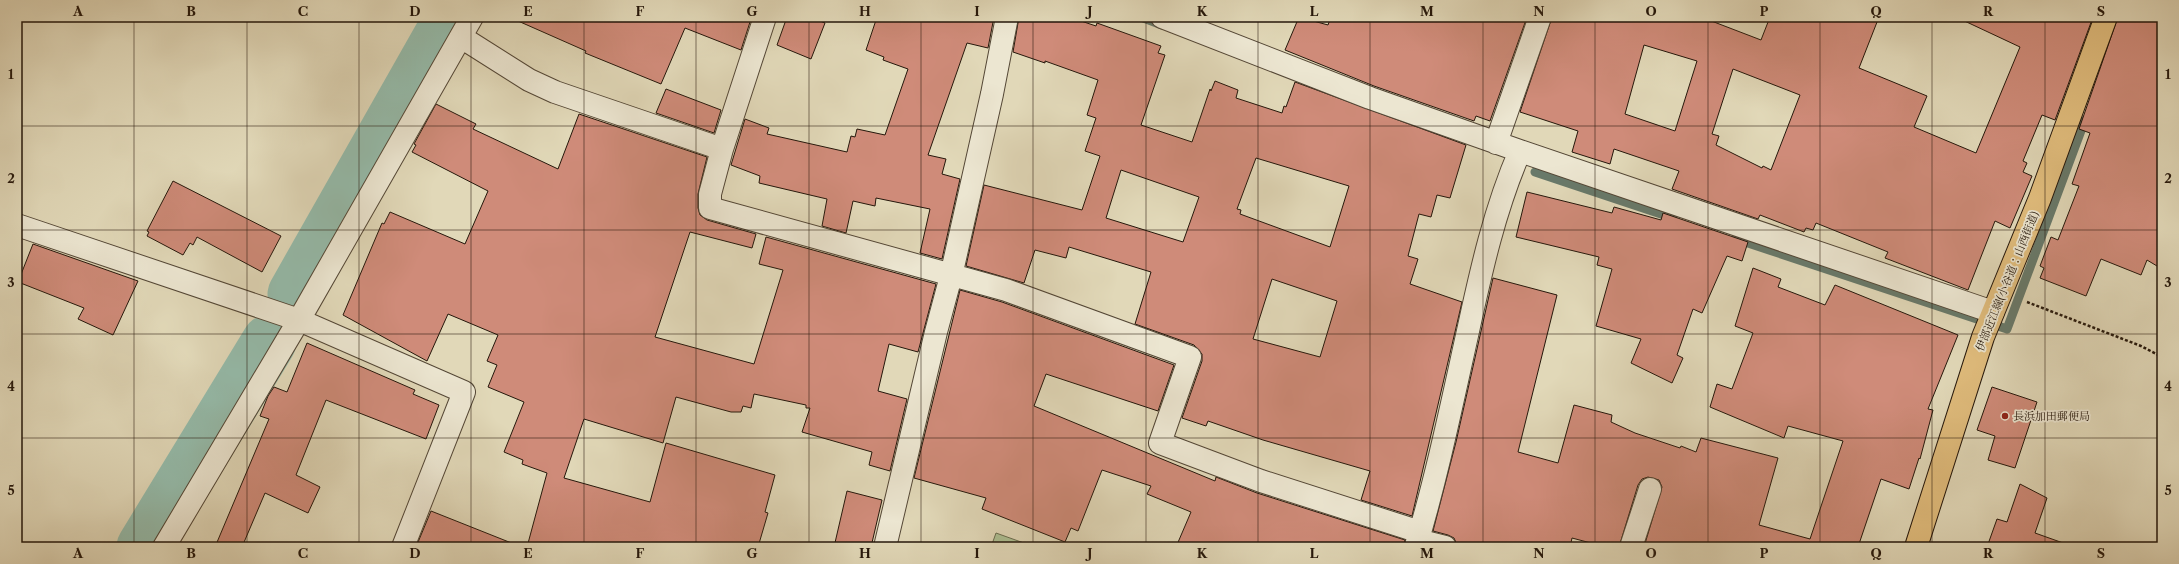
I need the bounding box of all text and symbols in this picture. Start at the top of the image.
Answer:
text: A [72,3,84,19]
text: B [186,3,196,19]
text: C [298,3,308,19]
text: D [409,3,421,19]
text: E [523,3,533,19]
text: F [636,3,645,19]
text: G [746,3,758,19]
text: H [859,3,871,19]
text: I [974,3,980,19]
text: J [1085,3,1093,19]
text: K [1197,3,1208,19]
text: L [1310,3,1319,19]
text: M [1420,3,1434,19]
text: N [1533,3,1545,19]
text: O [1645,3,1657,19]
text: P [1760,3,1769,19]
text: Q [1870,3,1882,19]
text: R [1983,3,1994,19]
text: S [2097,3,2105,19]
text: 1 [8,66,14,82]
text: 1 [2165,66,2171,82]
text: 2 [7,170,15,186]
text: 2 [2164,170,2172,186]
street label: 伊部近江線(小谷道：山西街道) [1972,209,2042,353]
text: 3 [7,274,15,290]
text: 3 [2164,274,2172,290]
text: 4 [7,378,15,394]
text: 4 [2164,378,2172,394]
place label: 長浜加田郵便局 [2013,409,2090,423]
marker: 長浜加田郵便局 [2000,411,2010,421]
text: 5 [7,482,15,498]
text: 5 [2164,482,2172,498]
text: A [72,545,84,561]
text: B [186,545,196,561]
text: C [298,545,308,561]
text: D [409,545,421,561]
text: E [523,545,533,561]
text: F [636,545,645,561]
text: G [746,545,758,561]
text: H [859,545,871,561]
text: I [974,545,980,561]
text: J [1085,545,1093,561]
text: K [1197,545,1208,561]
text: L [1310,545,1319,561]
text: M [1420,545,1434,561]
text: N [1533,545,1545,561]
text: O [1645,545,1657,561]
text: P [1760,545,1769,561]
text: Q [1870,545,1882,561]
text: R [1983,545,1994,561]
text: S [2097,545,2105,561]

